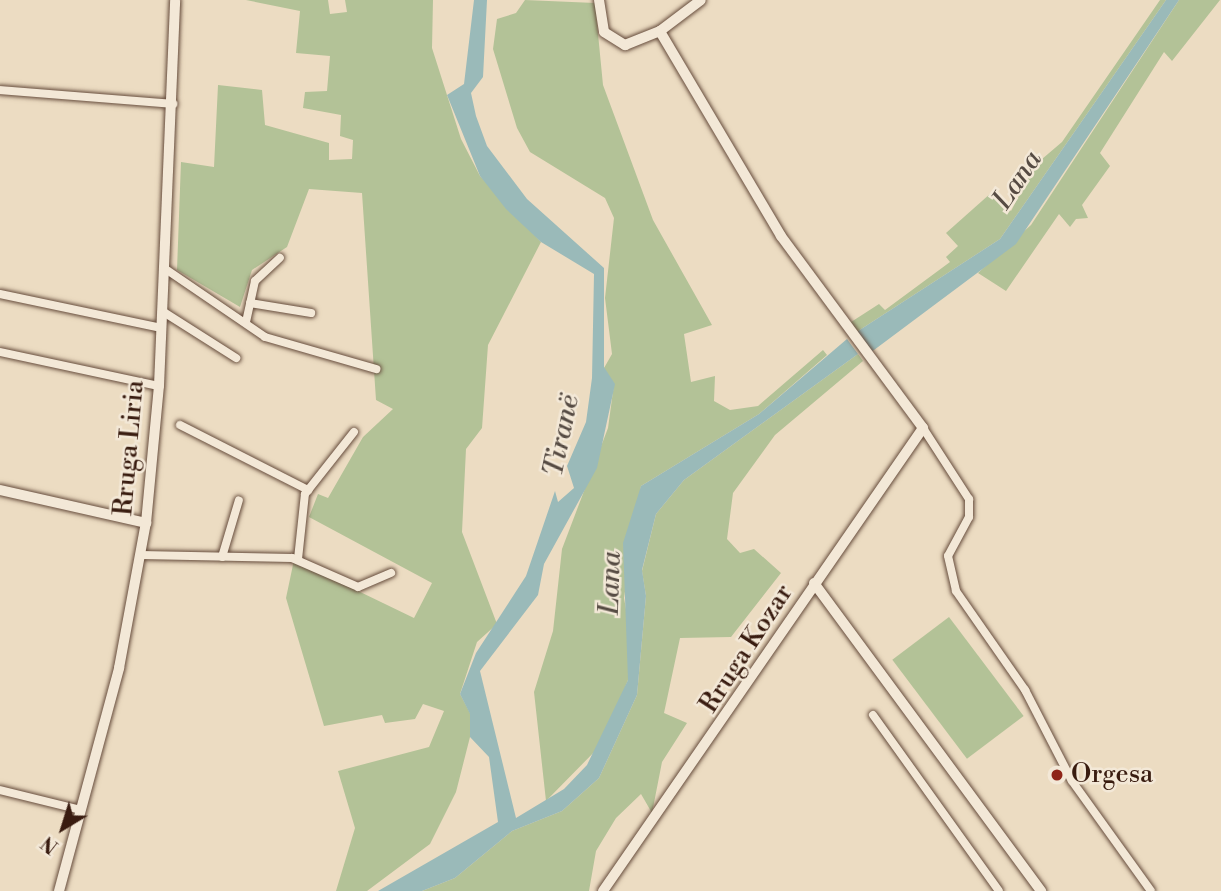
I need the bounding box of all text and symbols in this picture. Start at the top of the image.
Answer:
water label: Lana [986,144,1050,216]
street label: Rruga Liria [109,379,151,517]
water label: Tiranë [537,392,587,480]
water label: Lana [593,551,629,615]
street label: Rruga Kozar [694,579,800,719]
place label: Orgesa [1071,759,1153,791]
marker: Orgesa [1049,767,1065,783]
north arrow [28,793,98,863]
text: N [37,830,63,859]

